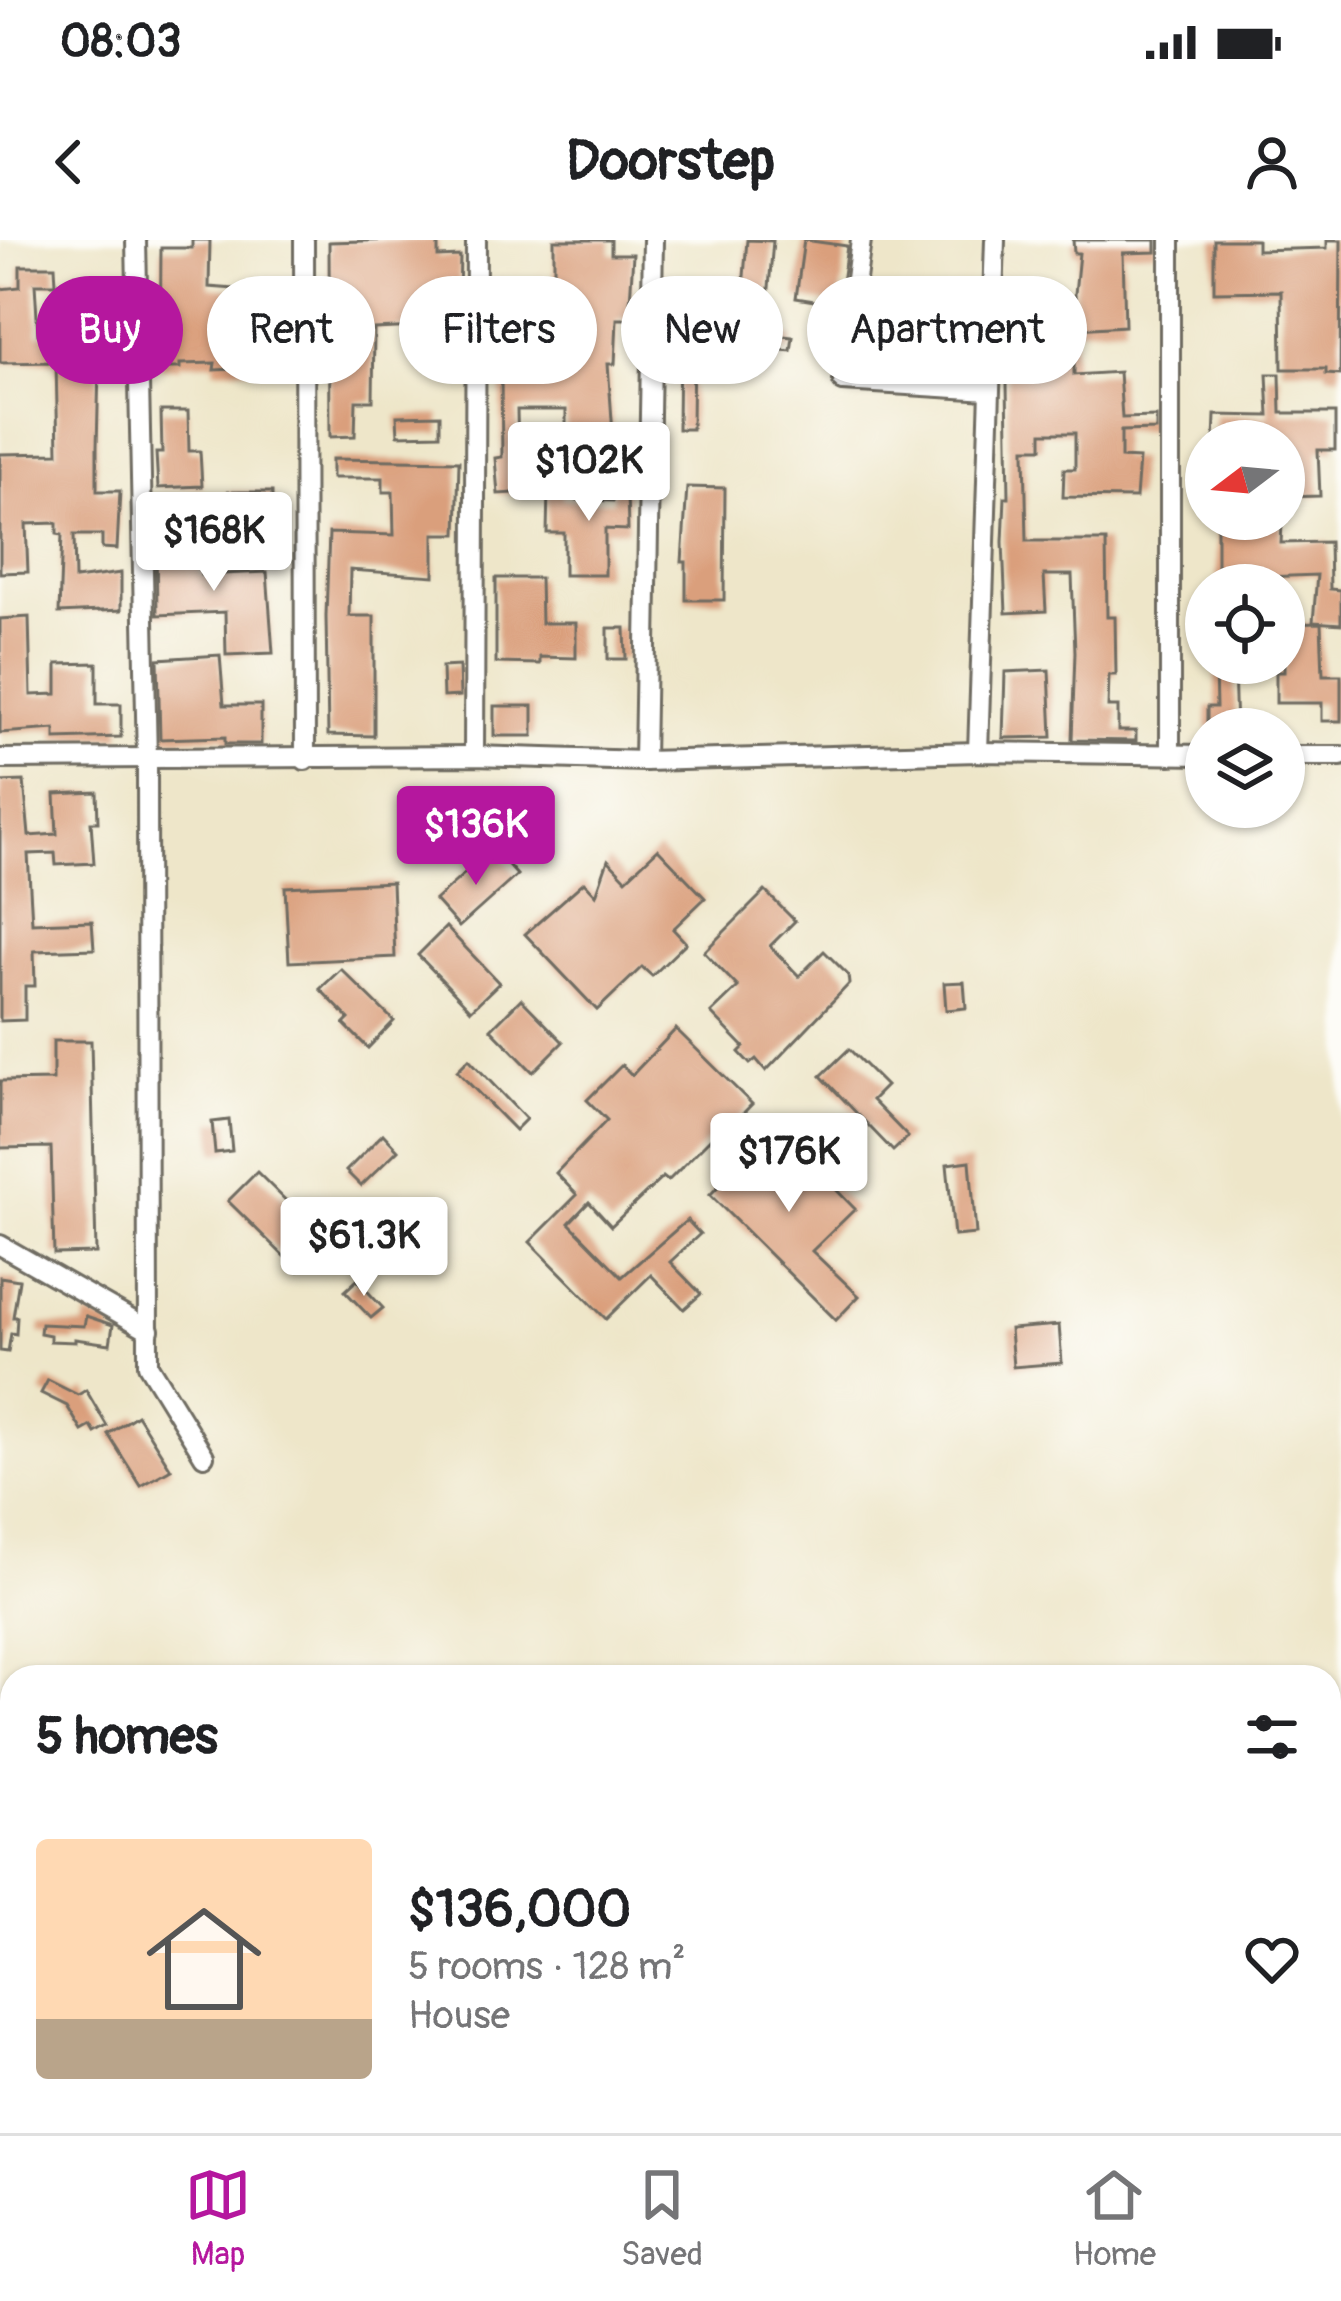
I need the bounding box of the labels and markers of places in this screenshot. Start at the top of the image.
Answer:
pin: $102K [505,422,673,524]
pin: $168K [130,492,298,594]
pin: $136K [392,786,560,888]
pin: $176K [705,1113,873,1215]
pin: $61.3K [266,1197,462,1299]

